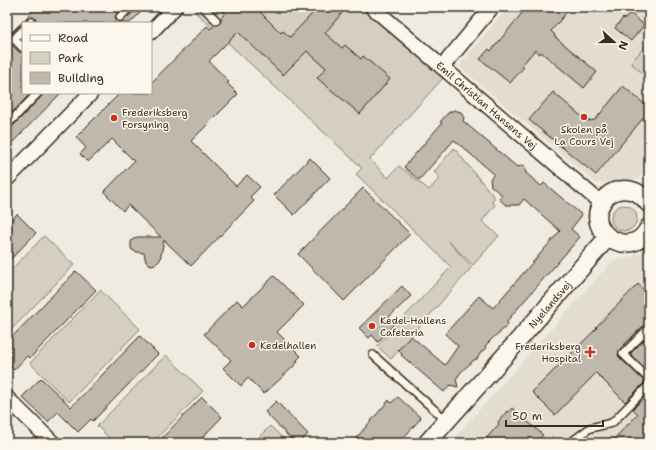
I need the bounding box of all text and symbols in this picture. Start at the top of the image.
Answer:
legend [22,22,152,94]
north arrow [594,22,634,62]
text: Road [58,30,89,46]
text: N [614,39,631,52]
text: Park [58,50,84,66]
street label: Emil Christian Hansens Vej [434,58,540,152]
text: Building [58,70,104,86]
place label: Frederiksberg Forsyning [122,106,188,131]
marker: Skolen på La Cours Vej [579,112,589,122]
marker: Frederiksberg Forsyning [109,113,119,123]
place label: Skolen på La Cours Vej [554,123,614,148]
street label: Nyelandsvej [525,278,574,331]
place label: Kedel-Hallens Cafeteria [380,314,446,339]
marker: Kedel-Hallens Cafeteria [367,321,377,331]
place label: Kedelhallen [260,339,316,352]
marker: Kedelhallen [247,340,257,350]
place label: Frederiksberg Hospital [515,340,581,365]
marker: Frederiksberg Hospital [584,346,596,358]
scale bar [506,402,603,428]
text: 50 m [512,408,542,424]

